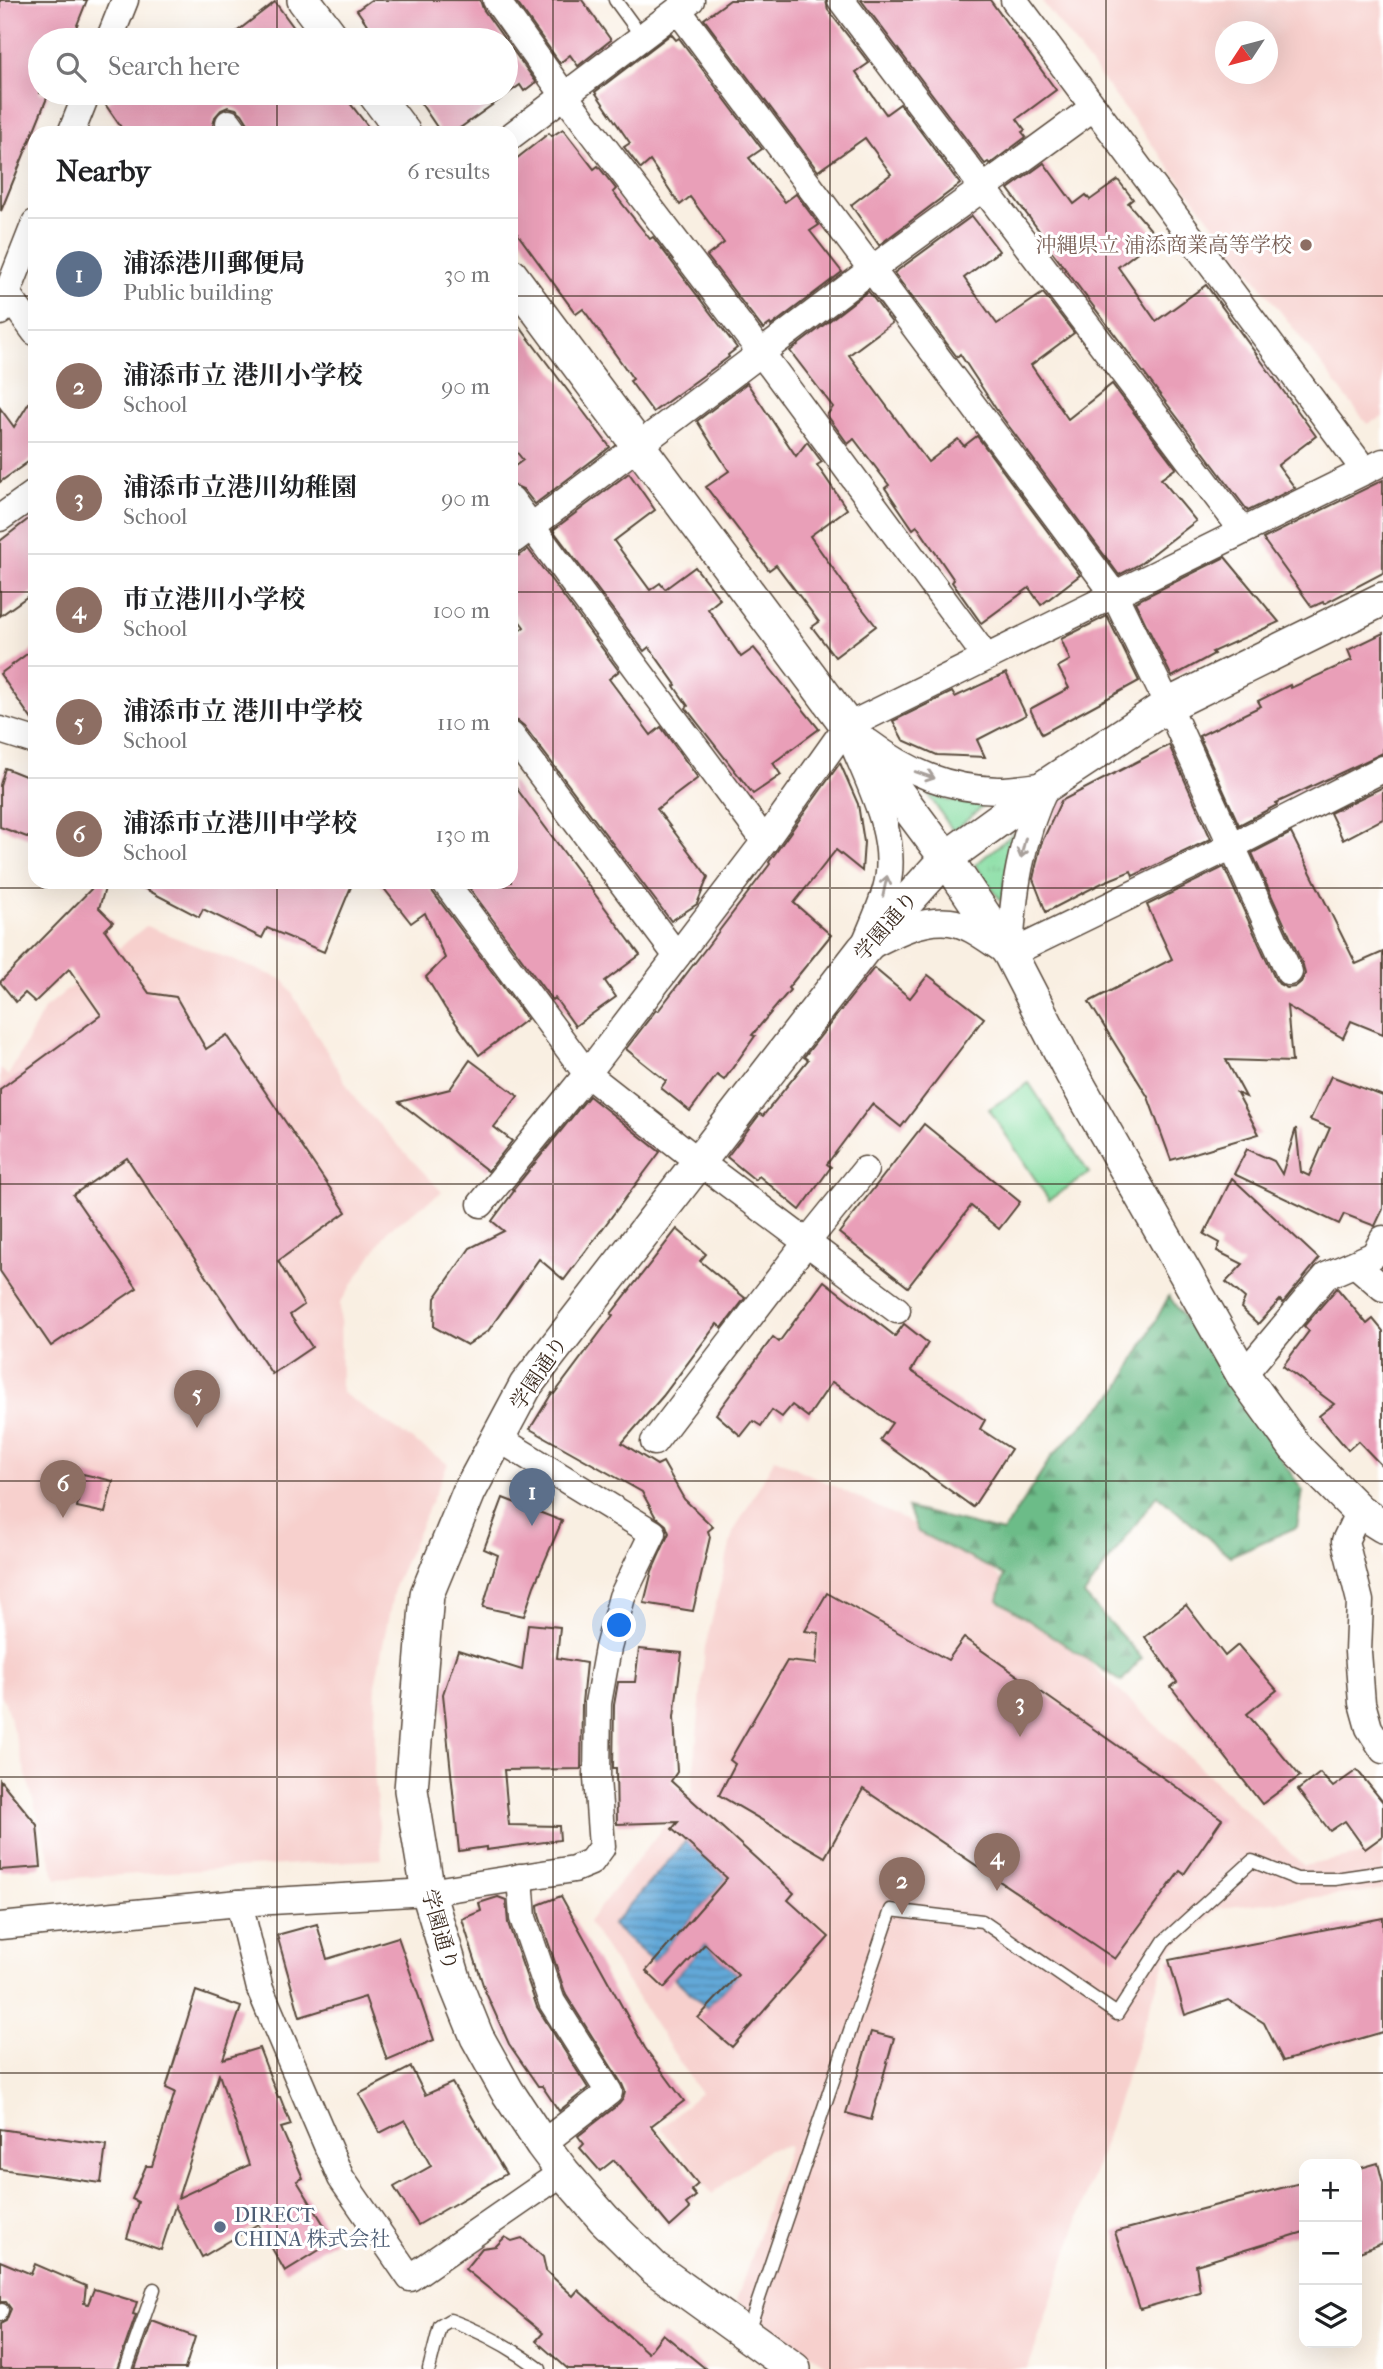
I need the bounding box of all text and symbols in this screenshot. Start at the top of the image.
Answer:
north arrow [1215,21,1278,84]
search box [28,28,518,105]
icon: search [52,48,90,86]
text: Search here [108,51,240,82]
text: Nearby [56,154,151,189]
text: 6 results [407,158,490,185]
place label: 沖縄県立 浦添商業高等学校 [1035,233,1292,257]
marker: 沖縄県立 浦添商業高等学校 [1298,237,1314,253]
text: 浦添港川郵便局 [123,248,305,279]
text: 1 [75,261,83,288]
text: 30 m [444,261,490,288]
text: Public building [123,279,273,306]
text: 浦添市立 港川小学校 [123,360,363,391]
text: 2 [73,373,85,400]
text: 90 m [441,373,490,400]
text: School [123,391,187,418]
text: 浦添市立港川幼稚園 [123,472,357,503]
text: 3 [74,485,84,512]
text: 90 m [441,485,490,512]
text: School [123,503,187,530]
text: 市立港川小学校 [123,584,305,615]
text: 4 [72,597,86,624]
text: 100 m [432,597,490,624]
text: School [123,615,187,642]
text: 浦添市立 港川中学校 [123,696,363,727]
text: 5 [74,709,84,736]
text: 110 m [437,709,490,736]
text: School [123,727,187,754]
one-way arrow [913,770,935,782]
text: 浦添市立港川中学校 [123,808,357,839]
text: 6 [73,821,85,848]
text: 130 m [436,821,490,848]
one-way arrow [1016,837,1029,859]
text: School [123,839,187,866]
one-way arrow [879,875,893,898]
street label: 学園通り [849,886,923,966]
street label: 学園通り [506,1331,572,1415]
pin: 5 [174,1370,220,1428]
pin: 6 [40,1460,86,1518]
pin: 1 [509,1468,555,1526]
your location [602,1608,636,1642]
pin: 3 [997,1679,1043,1737]
pin: 4 [974,1833,1020,1891]
pin: 2 [879,1857,925,1915]
street label: 学園通り [417,1886,463,1974]
map controls [1299,2159,1362,2348]
button: + [1299,2159,1362,2222]
place label: DIRECT CHINA 株式会社 [234,2203,391,2251]
marker: DIRECT CHINA 株式会社 [212,2219,228,2235]
button: − [1299,2222,1362,2285]
button: layers [1299,2285,1362,2348]

